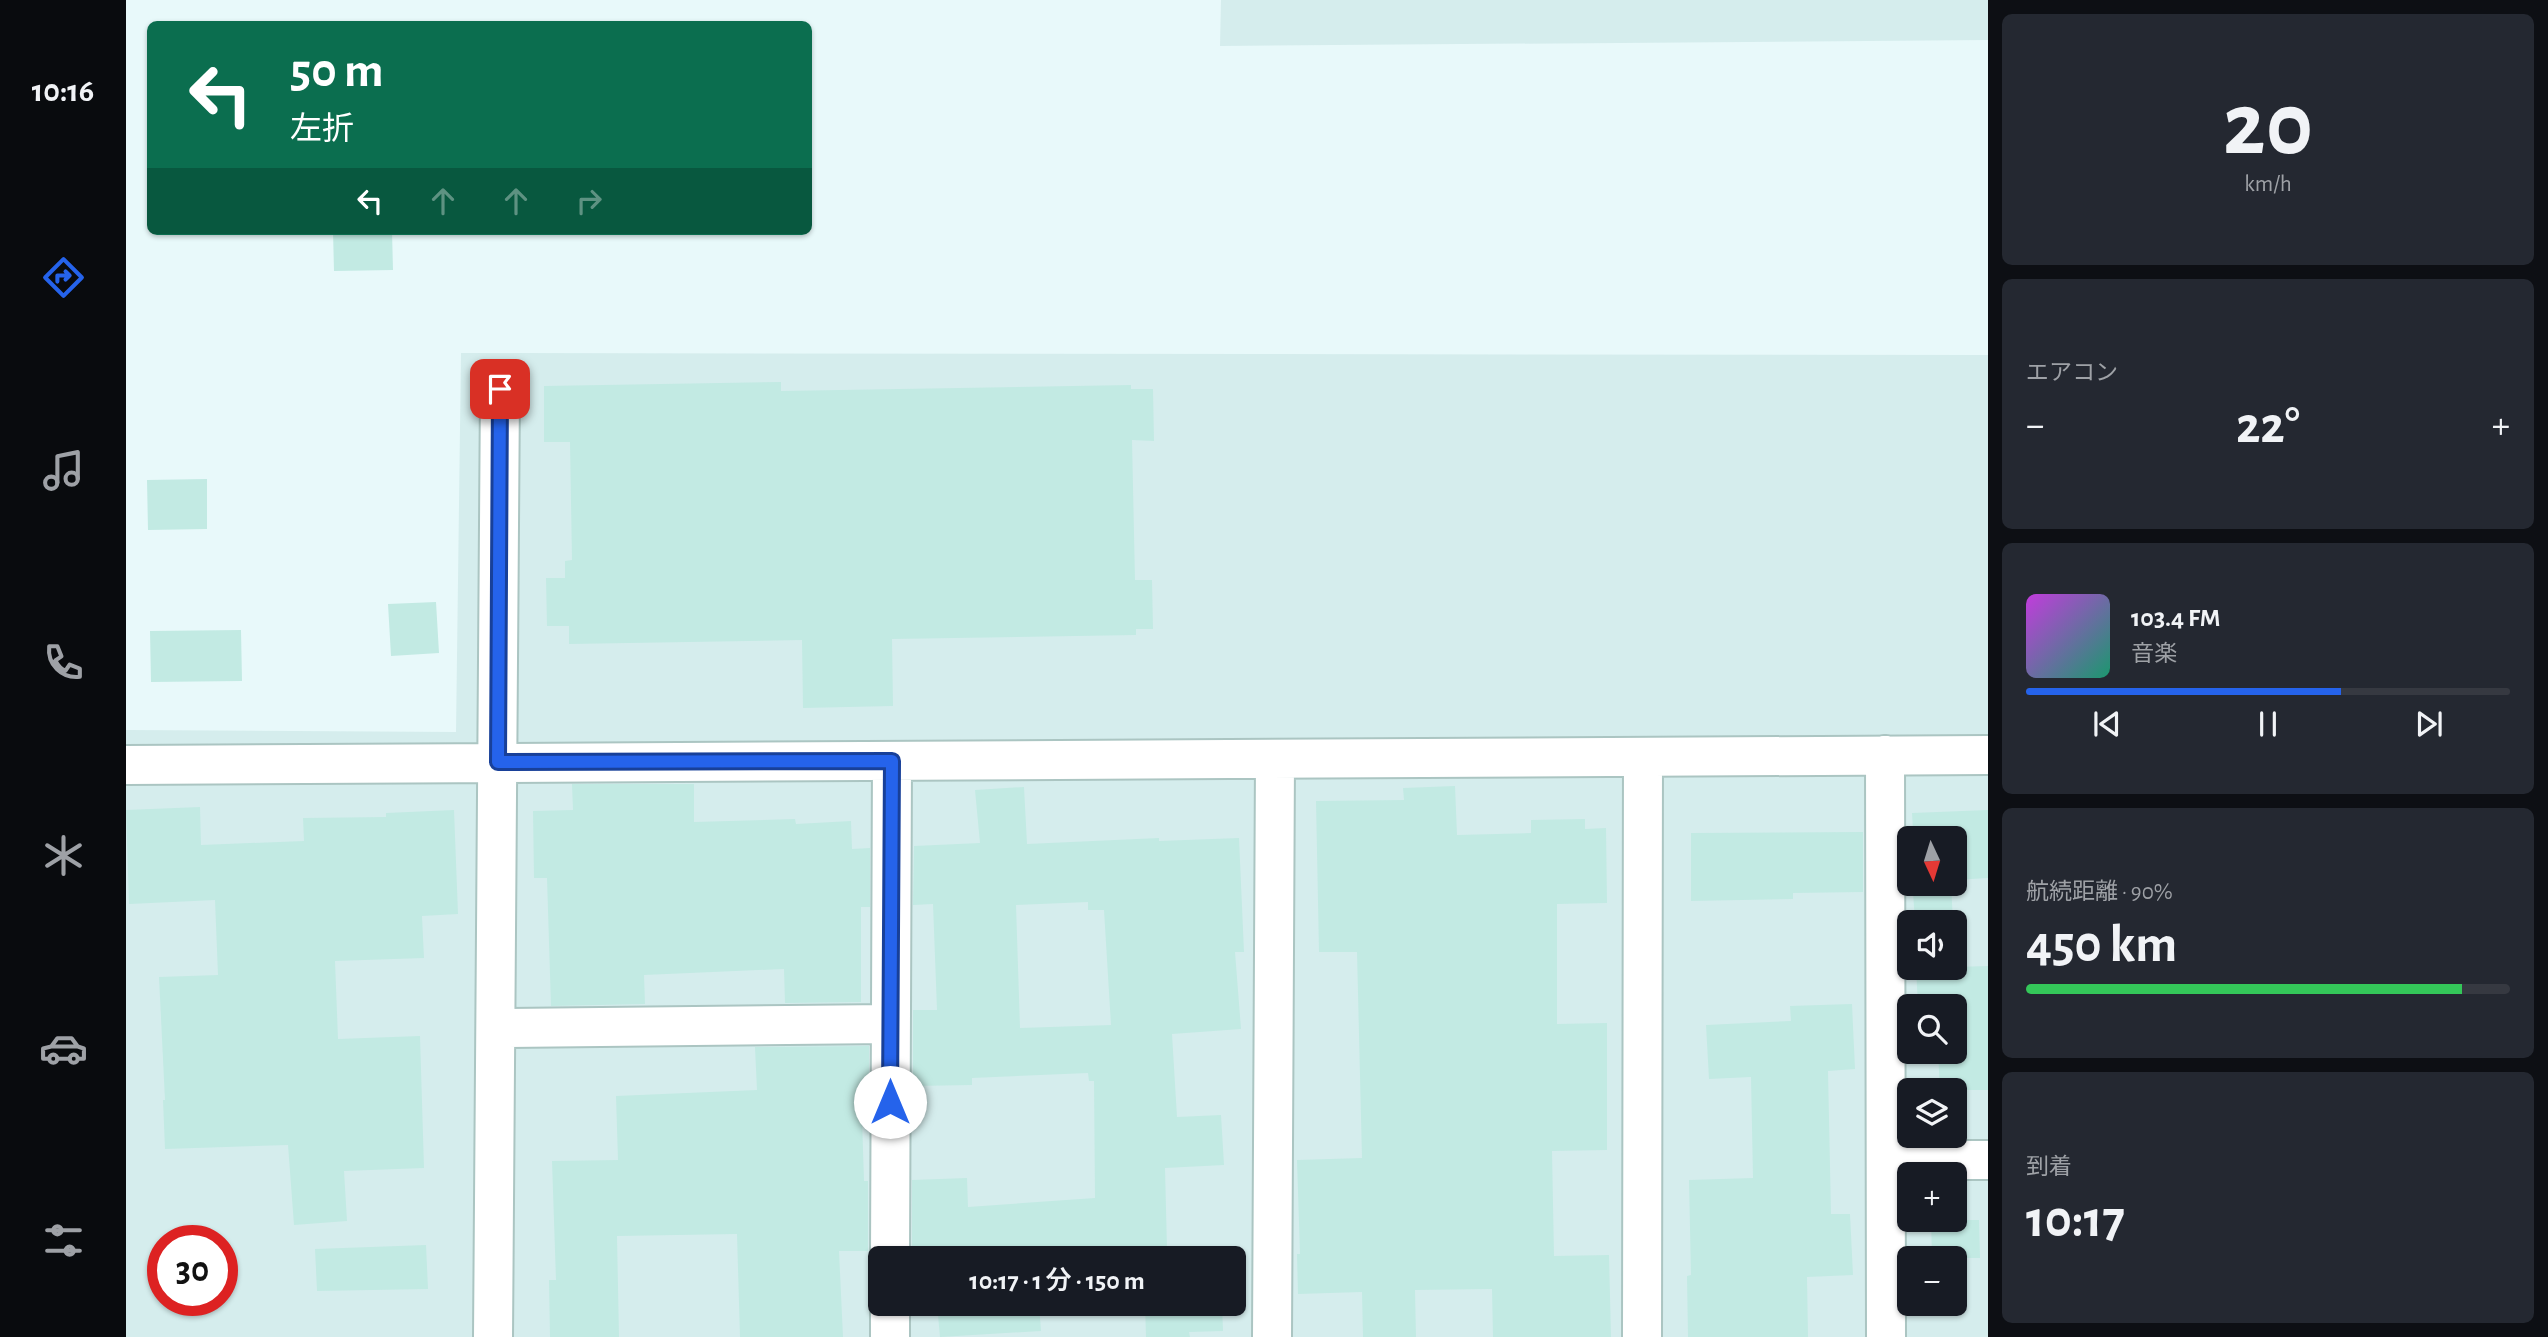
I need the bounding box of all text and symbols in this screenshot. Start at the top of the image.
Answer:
text: 50 m [290,47,384,96]
icon: left [175,49,266,140]
text: 10:16 [32,75,94,107]
text: 20 [2223,80,2313,171]
text: 左折 [290,113,354,145]
text: km/h [2244,173,2292,196]
icon: left [351,182,389,220]
icon: ahead [424,182,462,220]
icon: ahead [497,182,535,220]
icon: right [570,182,608,220]
icon: directions [39,253,88,302]
pin [470,359,530,419]
text: エアコン [2026,362,2118,385]
icon: arrive [481,370,519,408]
text: 22° [2236,400,2300,452]
text: − [2026,407,2044,445]
text: + [2492,407,2510,445]
icon: music [39,446,88,495]
text: 103.4 FM [2131,605,2220,631]
icon: phone [39,638,88,687]
text: 音楽 [2131,643,2177,666]
icon: previous [2088,705,2126,743]
icon: pause [2249,705,2287,743]
icon: next [2410,705,2448,743]
north arrow [1897,826,1967,896]
map controls [1897,826,1967,1316]
icon: climate [39,831,88,880]
text: 航続距離 · 90% [2026,881,2173,904]
button: sound [1897,910,1967,980]
text: 450 km [2026,919,2177,971]
button: search [1897,994,1967,1064]
icon: car [39,1024,88,1073]
position arrow [853,1065,927,1139]
button: layers [1897,1078,1967,1148]
text: 到着 [2026,1156,2072,1179]
button: + [1897,1162,1967,1232]
text: 10:17 [2026,1194,2125,1246]
icon: filters [39,1216,88,1265]
speed limit sign: 30 [147,1225,238,1316]
button: − [1897,1246,1967,1316]
text: 10:17 · 1 分 · 150 m [969,1268,1145,1294]

